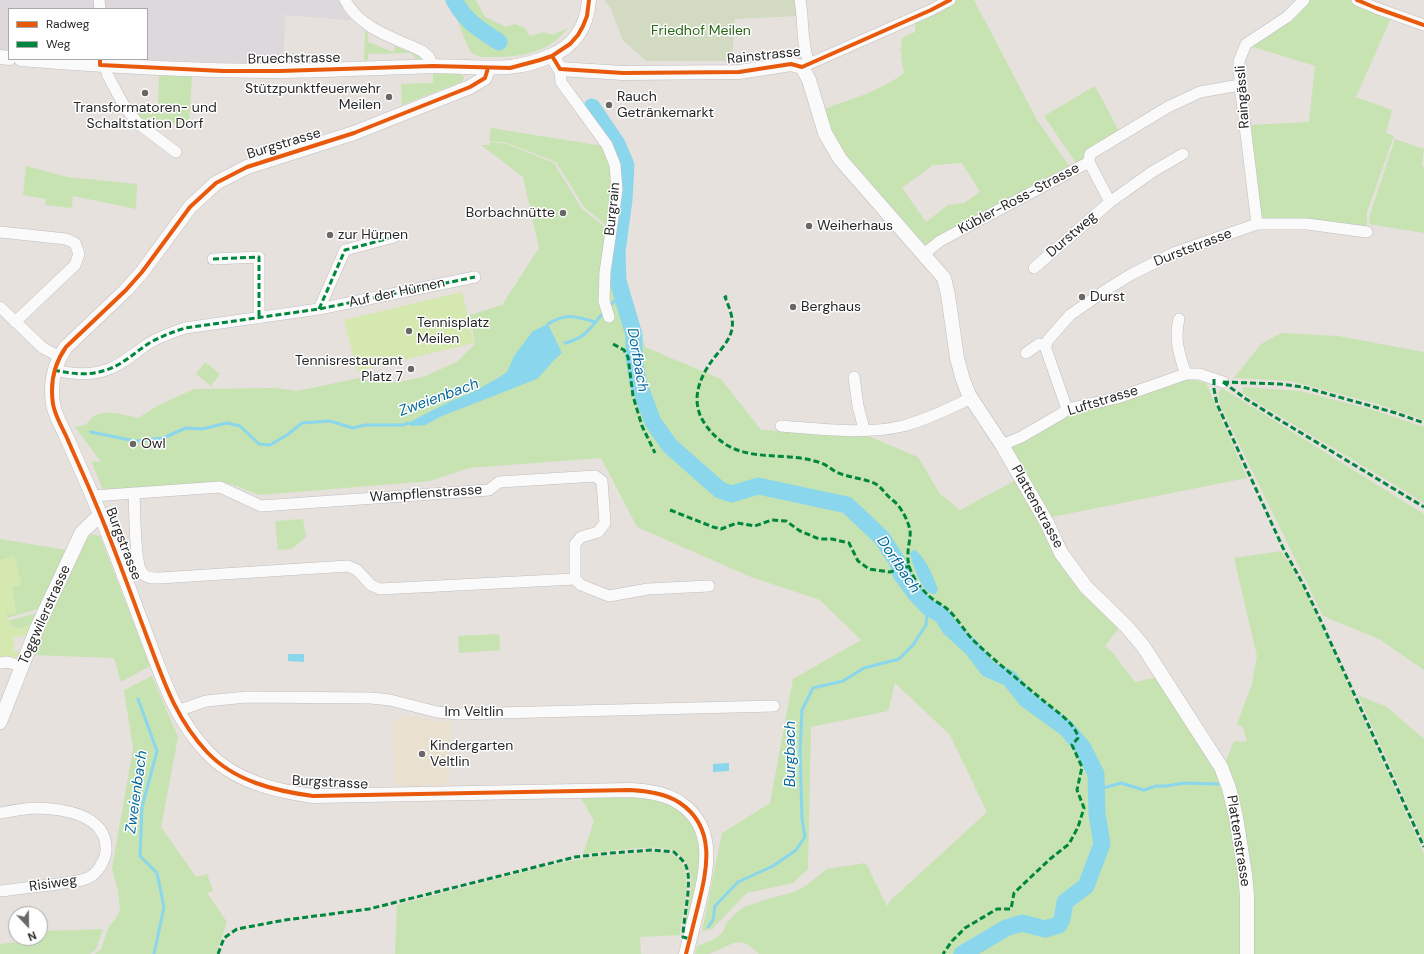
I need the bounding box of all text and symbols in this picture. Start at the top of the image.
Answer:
legend [8,8,148,60]
text: Radweg [46,16,89,32]
park label: Friedhof Meilen [651,23,751,39]
text: Weg [46,36,70,52]
street label: Rainstrasse [726,44,802,68]
street label: Bruechstrasse [248,50,340,68]
street label: Raingässli [1232,65,1254,129]
place label: Stützpunktfeuerwehr Meilen [245,81,381,114]
marker: Transformatoren- und Schaltstation Dorf [140,88,150,98]
place label: Rauch Getränkemarkt [617,89,714,122]
marker: Stützpunktfeuerwehr Meilen [384,92,394,102]
place label: Transformatoren- und Schaltstation Dorf [73,100,217,132]
marker: Rauch Getränkemarkt [604,100,614,110]
street label: Burgstrasse [245,125,323,163]
street label: Kübler-Ross-Strasse [956,160,1082,238]
street label: Burgrain [602,182,624,236]
place label: Borbachnütte [466,205,555,221]
marker: Borbachnütte [558,208,568,218]
street label: Durstweg [1043,209,1101,261]
place label: Weiherhaus [817,218,893,234]
marker: Weiherhaus [804,221,814,231]
street label: Durststrasse [1152,225,1234,271]
place label: zur Hürnen [338,227,408,243]
marker: zur Hürnen [325,230,335,240]
street label: Auf der Hürnen [347,275,447,311]
place label: Durst [1090,289,1125,305]
marker: Durst [1077,292,1087,302]
place label: Berghaus [801,299,861,315]
marker: Berghaus [788,302,798,312]
place label: Tennisplatz Meilen [417,315,489,348]
marker: Tennisplatz Meilen [404,326,414,336]
water label: Dorfbach [623,327,651,393]
place label: Tennisrestaurant Platz 7 [295,353,403,386]
marker: Tennisrestaurant Platz 7 [406,364,416,374]
water label: Zweienbach [397,375,481,421]
street label: Luftstrasse [1066,382,1140,420]
place label: Owl [141,436,166,452]
marker: Owl [128,439,138,449]
street label: Plattenstrasse [1007,463,1067,551]
street label: Wampflenstrasse [369,482,483,506]
street label: Burgstrasse [101,505,145,583]
water label: Dorfbach [872,533,924,597]
street label: Toggwilerstrasse [15,562,75,668]
street label: Im Veltlin [444,704,504,720]
water label: Burgbach [782,721,800,787]
place label: Kindergarten Veltlin [430,738,513,770]
water label: Zweienbach [122,749,152,835]
marker: Kindergarten Veltlin [417,749,427,759]
street label: Burgstrasse [291,773,369,793]
street label: Plattenstrasse [1222,794,1254,888]
street label: Risiweg [28,872,78,896]
north arrow [8,906,48,946]
text: N [26,928,38,944]

